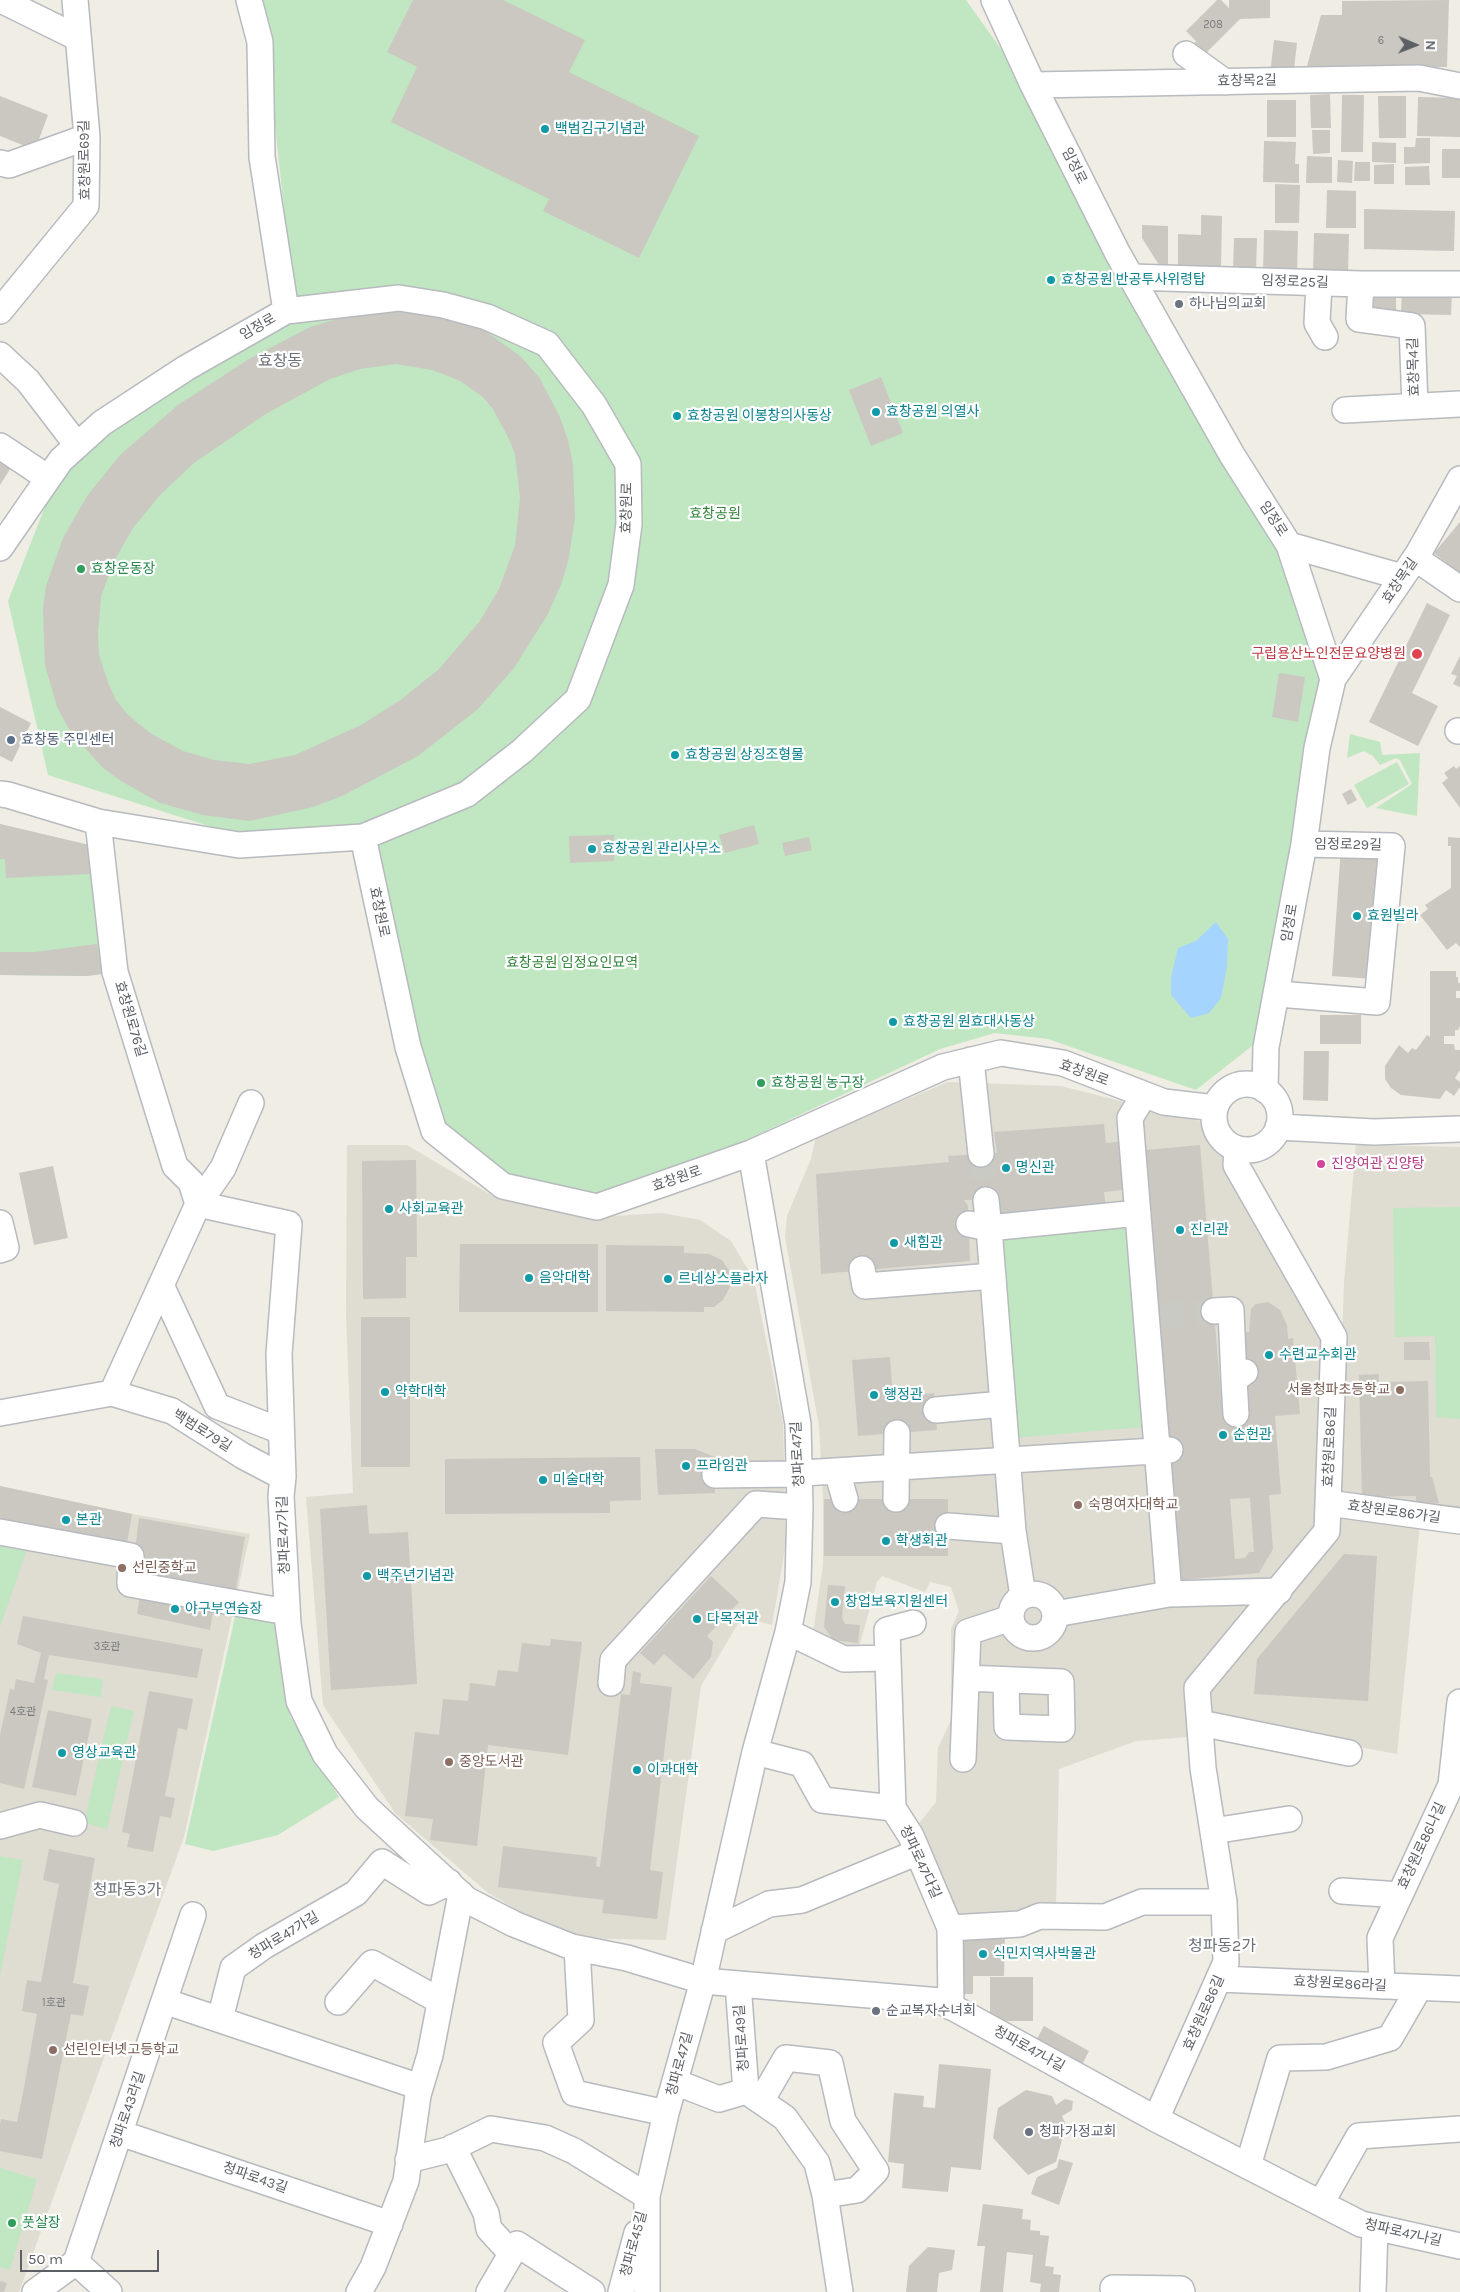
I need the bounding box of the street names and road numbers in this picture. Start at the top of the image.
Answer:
street label: 효창목2길 [1217,72,1277,90]
street label: 효창원로69길 [76,120,94,200]
street label: 임정로 [1058,145,1090,187]
street label: 임정로25길 [1261,272,1329,292]
street label: 임정로 [237,310,279,344]
street label: 효창목4길 [1405,337,1423,397]
street label: 효창원로 [618,482,636,534]
street label: 임정로 [1255,498,1291,540]
street label: 효창목길 [1379,555,1421,607]
street label: 임정로29길 [1314,836,1382,854]
street label: 효창원로 [365,885,393,939]
street label: 임정로 [1278,903,1302,943]
street label: 효창원로76길 [110,979,150,1059]
street label: 효창원로 [1057,1056,1111,1090]
street label: 효창원로 [650,1163,704,1195]
street label: 백범로79길 [169,1406,235,1456]
street label: 효창원로86길 [1320,1406,1340,1488]
street label: 청파로47길 [788,1421,808,1487]
street label: 청파로47가길 [274,1495,294,1575]
street label: 효창원로86가길 [1346,1497,1442,1527]
street label: 효창원로86나길 [1395,1800,1449,1892]
street label: 청파로47다길 [896,1823,944,1901]
street label: 청파로47가길 [246,1909,322,1963]
street label: 효창원로86길 [1180,1973,1228,2053]
street label: 효창원로86라길 [1293,1973,1387,1995]
street label: 청파로49길 [731,2004,753,2072]
street label: 청파로47나길 [990,2023,1068,2075]
street label: 청파로47길 [663,2030,697,2098]
street label: 청파로43라길 [107,2069,149,2151]
street label: 청파로43길 [220,2159,290,2197]
street label: 청파로45길 [617,2209,651,2279]
street label: 청파로47나길 [1363,2216,1443,2250]

